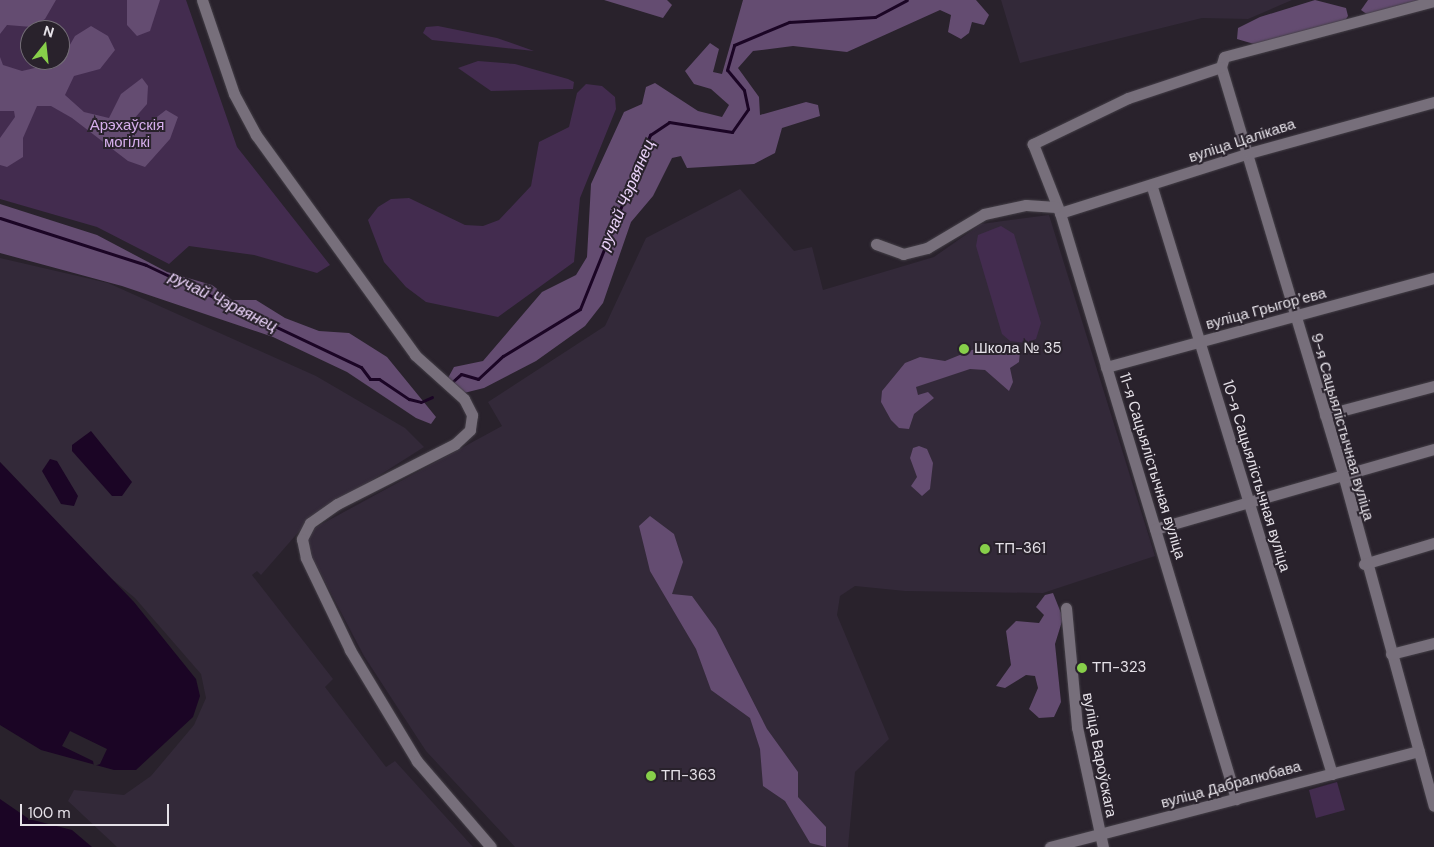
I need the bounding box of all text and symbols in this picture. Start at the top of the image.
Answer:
north arrow [20,20,70,70]
text: N [41,21,56,42]
street label: вуліца Цалікава [1186,115,1298,167]
park label: Арэхаўскія могілкі [90,116,164,151]
water label: ручай Чэрвянец [595,137,659,253]
water label: ручай Чэрвянец [166,268,280,336]
street label: вуліца Грыгорʼева [1204,284,1328,334]
street label: 9-я Сацыялістычная вуліца [1307,331,1377,523]
place label: Школа № 35 [974,340,1062,358]
marker: Школа № 35 [958,343,970,355]
street label: 11-я Сацыялістычная вуліца [1115,371,1189,561]
street label: 10-я Сацыялістычная вуліца [1218,378,1294,574]
place label: ТП-361 [995,540,1046,558]
marker: ТП-361 [979,543,991,555]
place label: ТП-323 [1092,659,1146,677]
marker: ТП-323 [1076,662,1088,674]
street label: вуліца Вароўскага [1078,691,1120,819]
street label: вуліца Дабралюбава [1159,758,1303,812]
place label: ТП-363 [661,767,716,785]
marker: ТП-363 [645,770,657,782]
scale bar [22,794,171,826]
text: 100 m [28,803,71,823]

